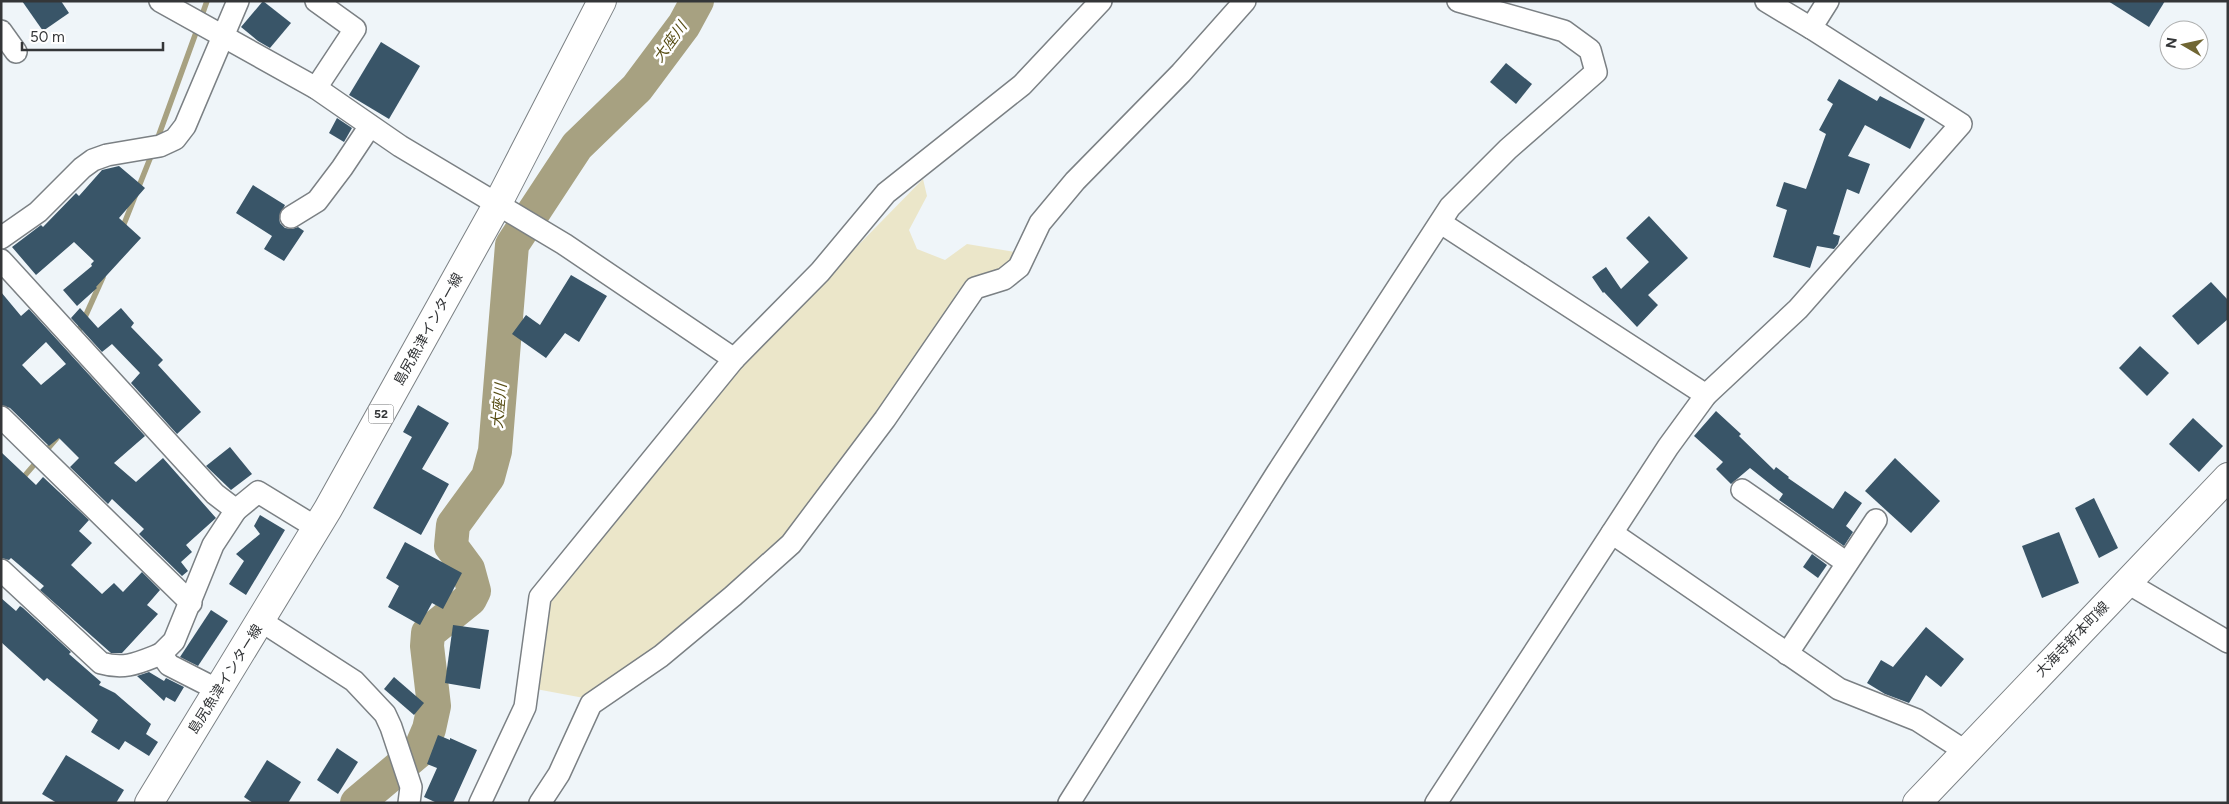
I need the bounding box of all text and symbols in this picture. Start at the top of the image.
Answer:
water label: 大座川 [649,17,692,65]
scale bar [22,20,164,52]
north arrow [2159,20,2209,70]
text: 50 m [30,28,65,46]
text: N [2162,36,2181,50]
street label: 島尻魚津インター線 [390,270,466,388]
water label: 大座川 [488,381,510,429]
road number: 52 [368,404,394,424]
street label: 大海寺新本町線 [2032,598,2113,680]
street label: 島尻魚津インター線 [185,621,266,737]

